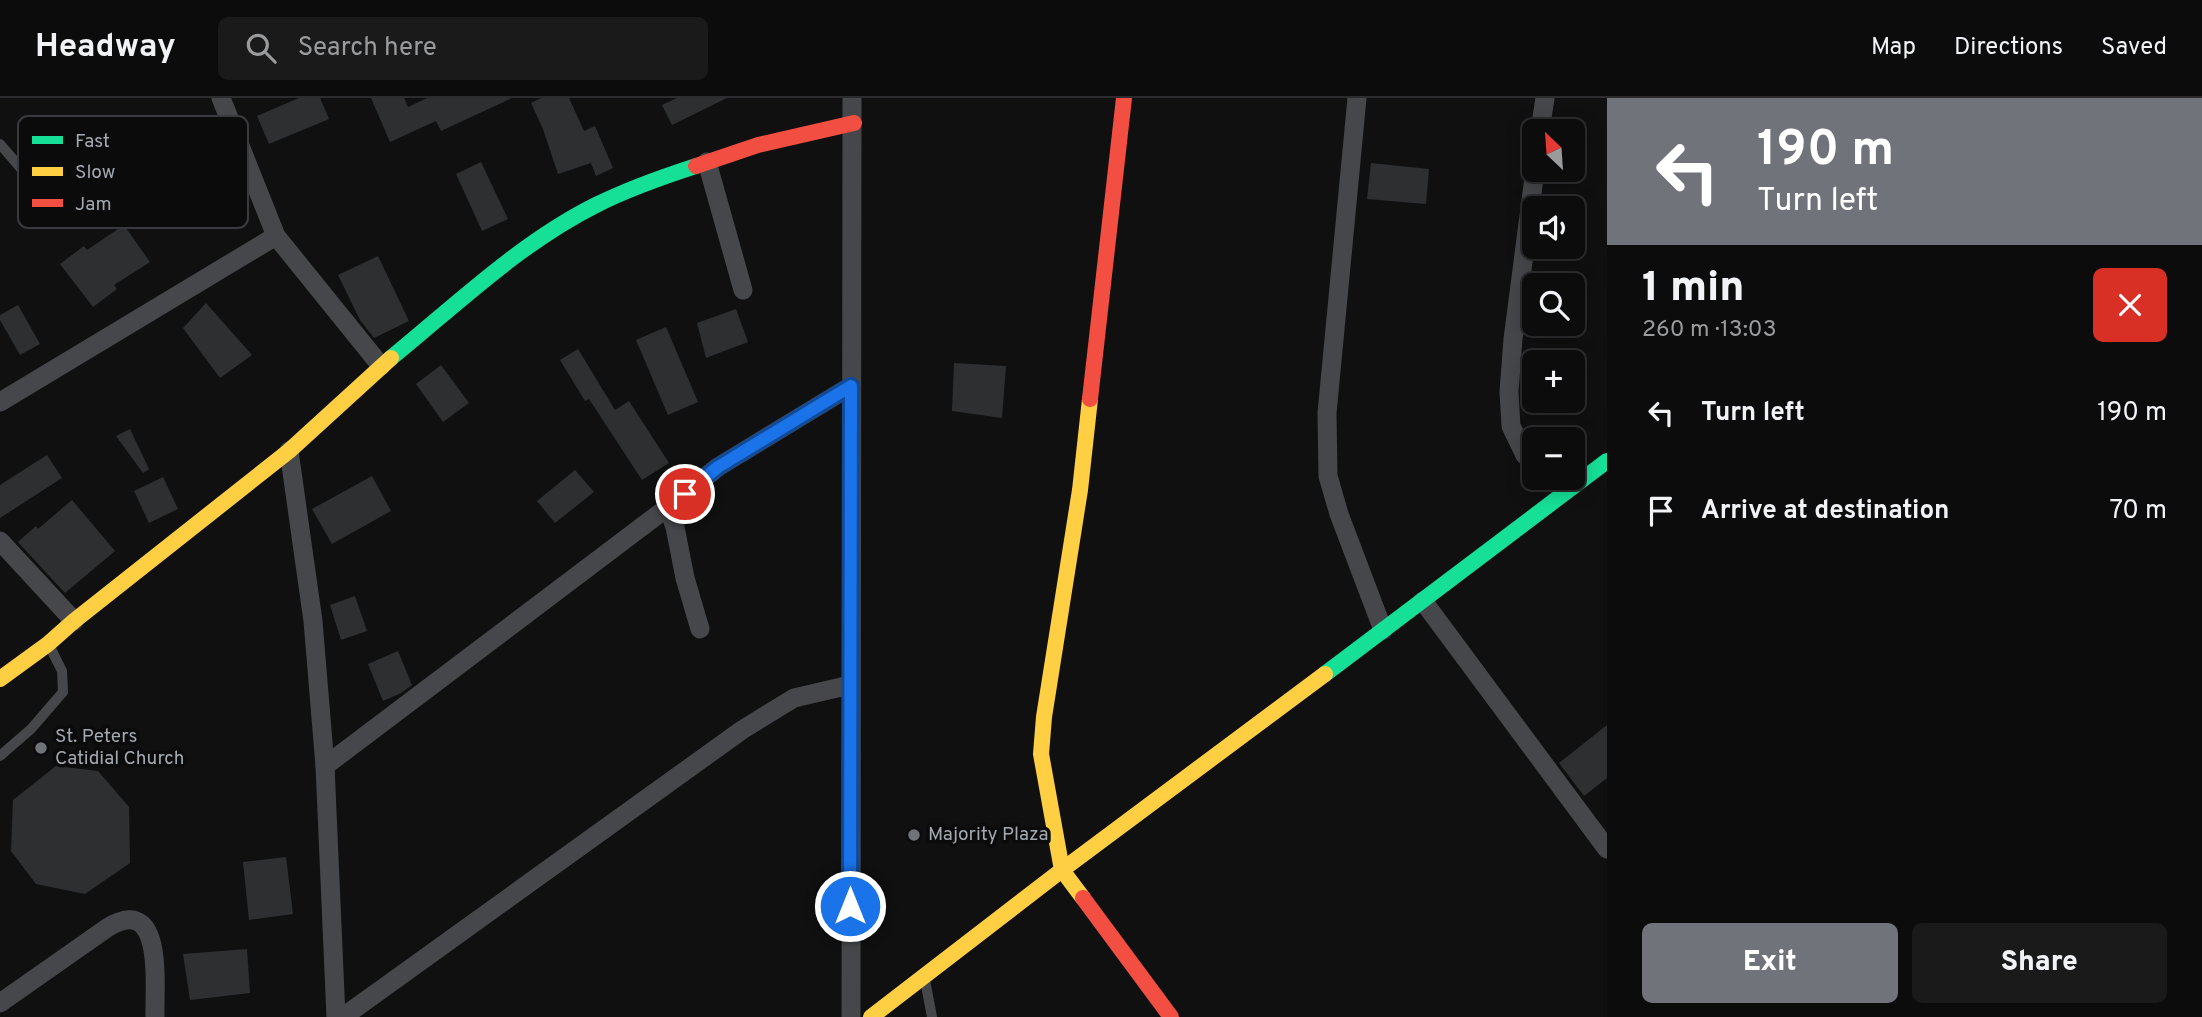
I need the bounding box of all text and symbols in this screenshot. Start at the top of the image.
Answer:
search box [218,17,708,80]
text: Headway [35,27,176,69]
icon: search [242,29,280,67]
text: Search here [298,32,437,65]
text: Map [1871,33,1916,63]
text: Directions [1954,33,2063,63]
text: Saved [2101,33,2167,63]
legend [18,116,248,228]
north arrow [1522,119,1586,182]
map controls [1522,119,1585,490]
text: 190 m [1757,121,1894,183]
icon: left [1642,126,1733,217]
text: Fast [75,130,110,154]
text: Slow [75,161,115,185]
text: Turn left [1757,182,1878,222]
text: Jam [75,193,112,217]
button: sound [1522,196,1585,259]
text: 1 min [1642,263,1745,316]
button: close [2093,268,2167,342]
button: search [1522,273,1585,336]
text: 260 m · 13:03 [1642,316,1776,345]
button: + [1522,350,1585,413]
icon: left [1642,394,1680,432]
text: Turn left [1701,397,1805,430]
text: 190 m [2097,397,2167,430]
button: − [1522,427,1585,490]
pin [655,464,715,524]
icon: arrive [666,475,704,513]
icon: arrive [1642,492,1680,530]
text: Arrive at destination [1701,495,1949,528]
text: 70 m [2109,495,2167,528]
place label: St. Peters Catidial Church [55,725,185,771]
marker: St. Peters Catidial Church [33,740,49,756]
place label: Majority Plaza [928,823,1049,847]
marker: Majority Plaza [906,827,922,843]
position arrow [813,869,887,943]
button: Exit [1642,923,1898,1003]
button: Share [1912,923,2167,1003]

